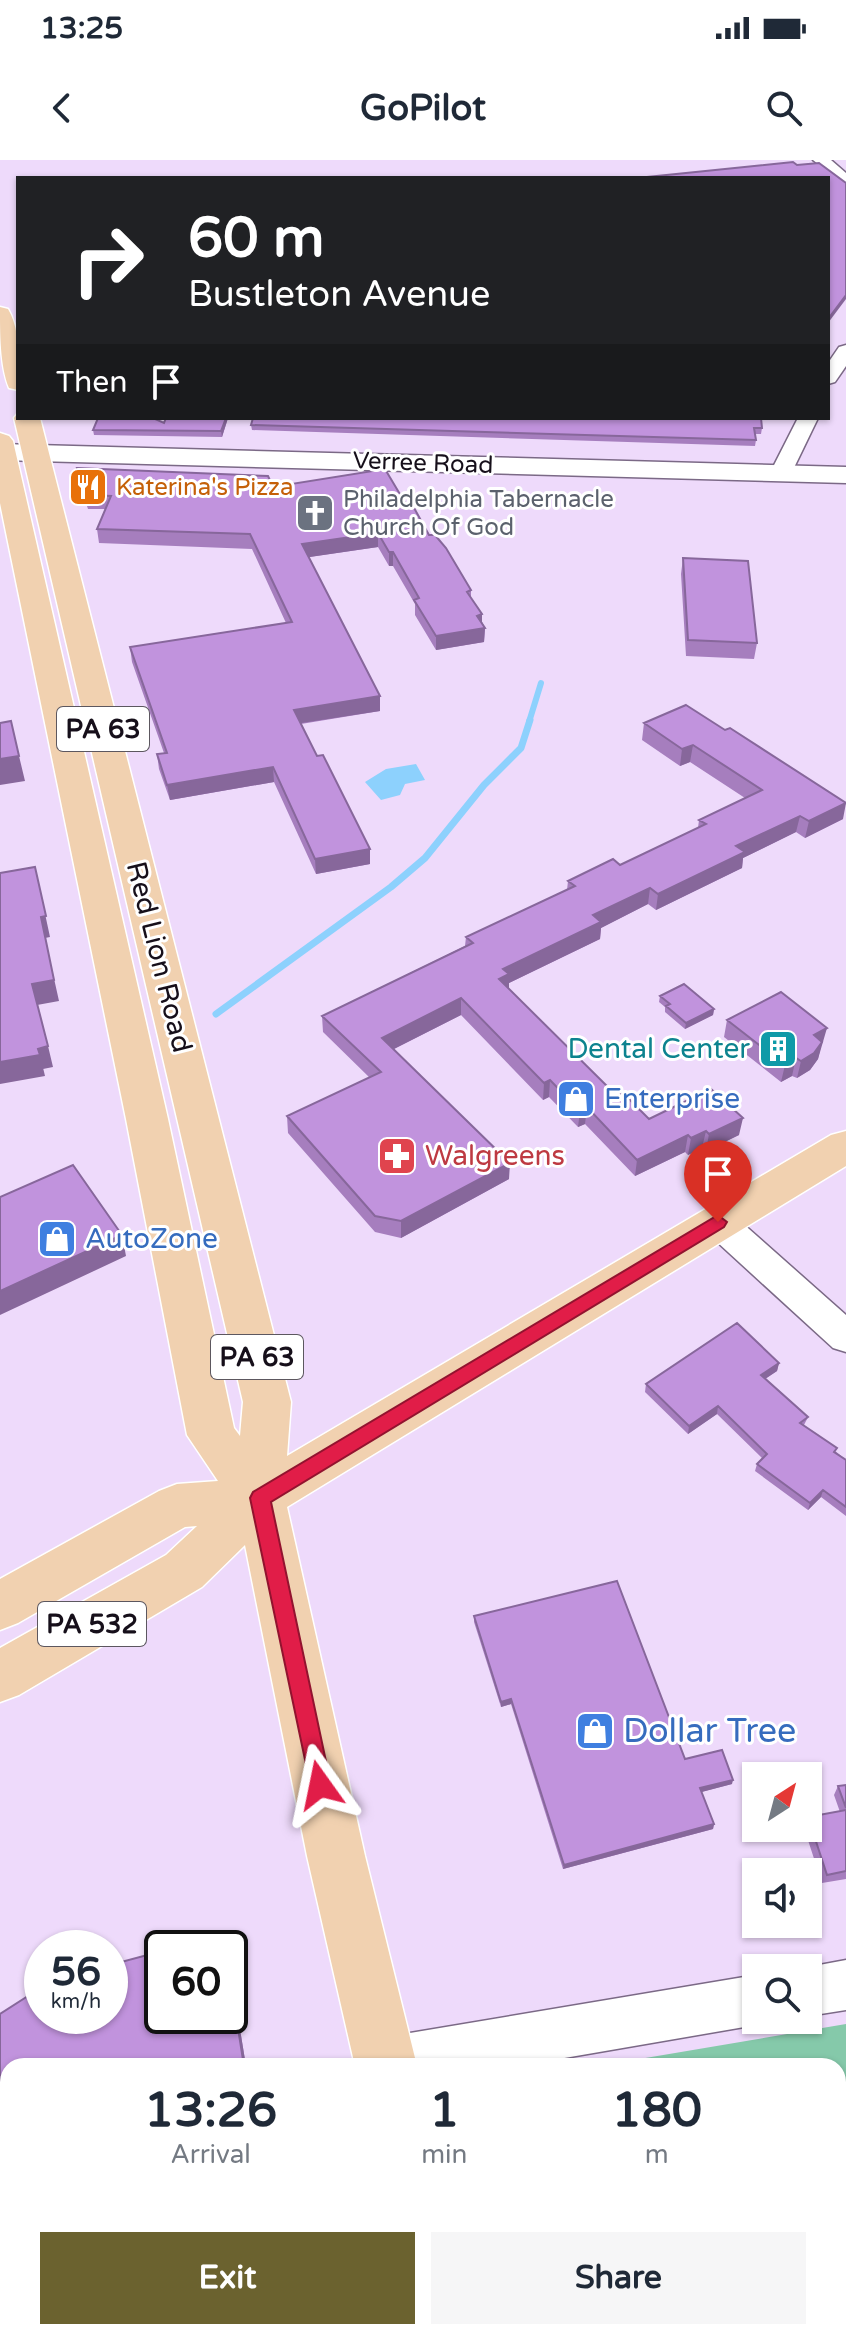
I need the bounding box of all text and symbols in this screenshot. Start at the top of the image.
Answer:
text: 13:25 [40,10,123,47]
icon: back [40,86,84,130]
icon: search [762,86,806,130]
text: GoPilot [360,87,486,130]
text: 60 m [188,205,324,272]
icon: right [56,208,160,312]
text: Bustleton Avenue [188,273,490,316]
icon: arrive [144,360,188,404]
text: Then [56,364,128,401]
street label: Verree Road [352,446,494,480]
restaurant icon: Katerina's Pizza [67,466,109,508]
place label: Katerina's Pizza [116,473,294,502]
place label: Philadelphia Tabernacle Church Of God [343,485,614,542]
church icon: Philadelphia Tabernacle Church Of God [294,492,336,534]
road number: PA 63 [57,707,149,751]
street label: Red Lion Road [119,858,199,1056]
building icon: Dental Center [757,1028,799,1070]
place label: Dental Center [568,1032,750,1066]
shop icon: Enterprise [555,1078,597,1120]
place label: Enterprise [604,1082,740,1116]
pharmacy icon: Walgreens [376,1135,418,1177]
place label: Walgreens [425,1139,565,1173]
pin [684,1140,752,1222]
icon: arrive [696,1152,740,1196]
shop icon: AutoZone [36,1218,78,1260]
place label: AutoZone [85,1222,218,1256]
road number: PA 63 [211,1335,303,1379]
road number: PA 532 [38,1602,146,1646]
shop icon: Dollar Tree [574,1710,616,1752]
place label: Dollar Tree [623,1711,796,1752]
position arrow [278,1743,362,1827]
north arrow [742,1762,822,1842]
map controls [742,1762,822,2034]
button: sound [742,1858,822,1938]
speed limit sign: 60 [144,1930,248,2034]
text: 56 [51,1948,101,1996]
button: search [742,1954,822,2034]
text: km/h [51,1990,101,2014]
text: 13:26 [144,2082,277,2140]
text: 1 [429,2082,459,2140]
text: 180 [611,2082,702,2140]
text: Arrival [170,2139,251,2170]
text: min [421,2139,467,2170]
text: m [645,2139,669,2170]
button: Exit [40,2232,415,2324]
button: Share [431,2232,806,2324]

